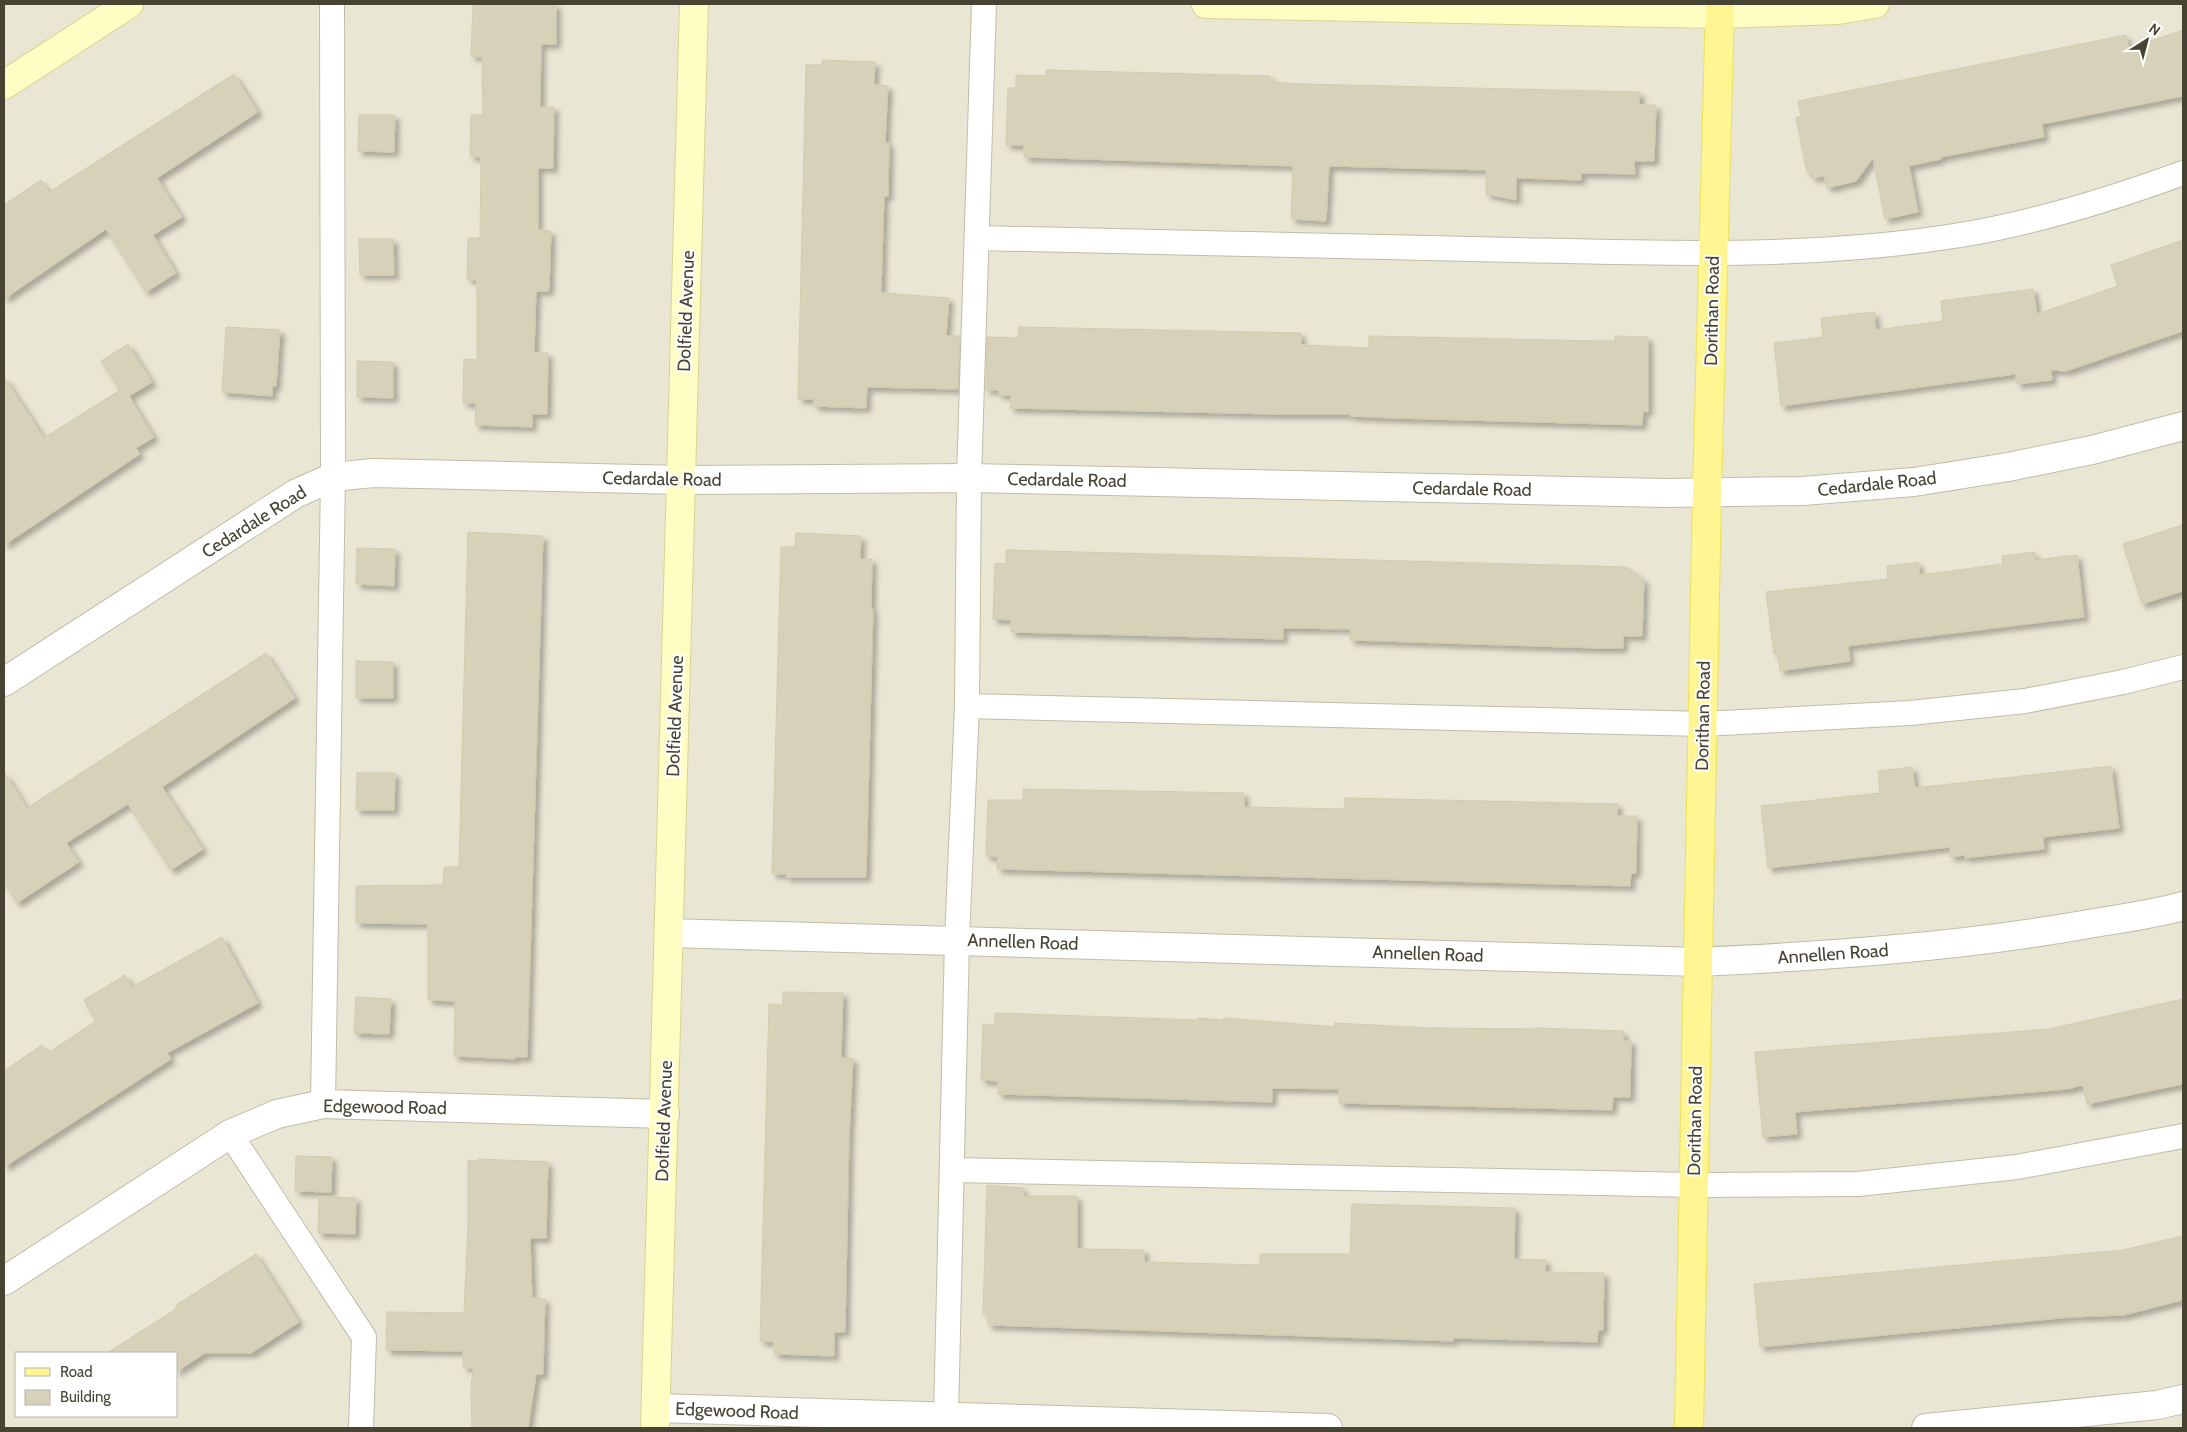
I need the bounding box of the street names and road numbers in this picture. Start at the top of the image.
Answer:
street label: Dolfield Avenue [673,250,699,372]
street label: Dorithan Road [1700,256,1724,366]
street label: Cedardale Road [602,467,722,491]
street label: Cedardale Road [1817,467,1937,501]
street label: Cedardale Road [1007,468,1127,492]
street label: Cedardale Road [1412,477,1532,501]
street label: Cedardale Road [198,481,310,563]
street label: Dolfield Avenue [662,655,688,777]
street label: Dorithan Road [1691,661,1715,771]
street label: Annellen Road [967,929,1079,955]
street label: Annellen Road [1777,939,1889,969]
street label: Annellen Road [1372,941,1484,967]
street label: Dolfield Avenue [651,1060,677,1182]
street label: Dorithan Road [1683,1066,1707,1176]
street label: Edgewood Road [323,1095,447,1119]
street label: Edgewood Road [675,1398,799,1424]

